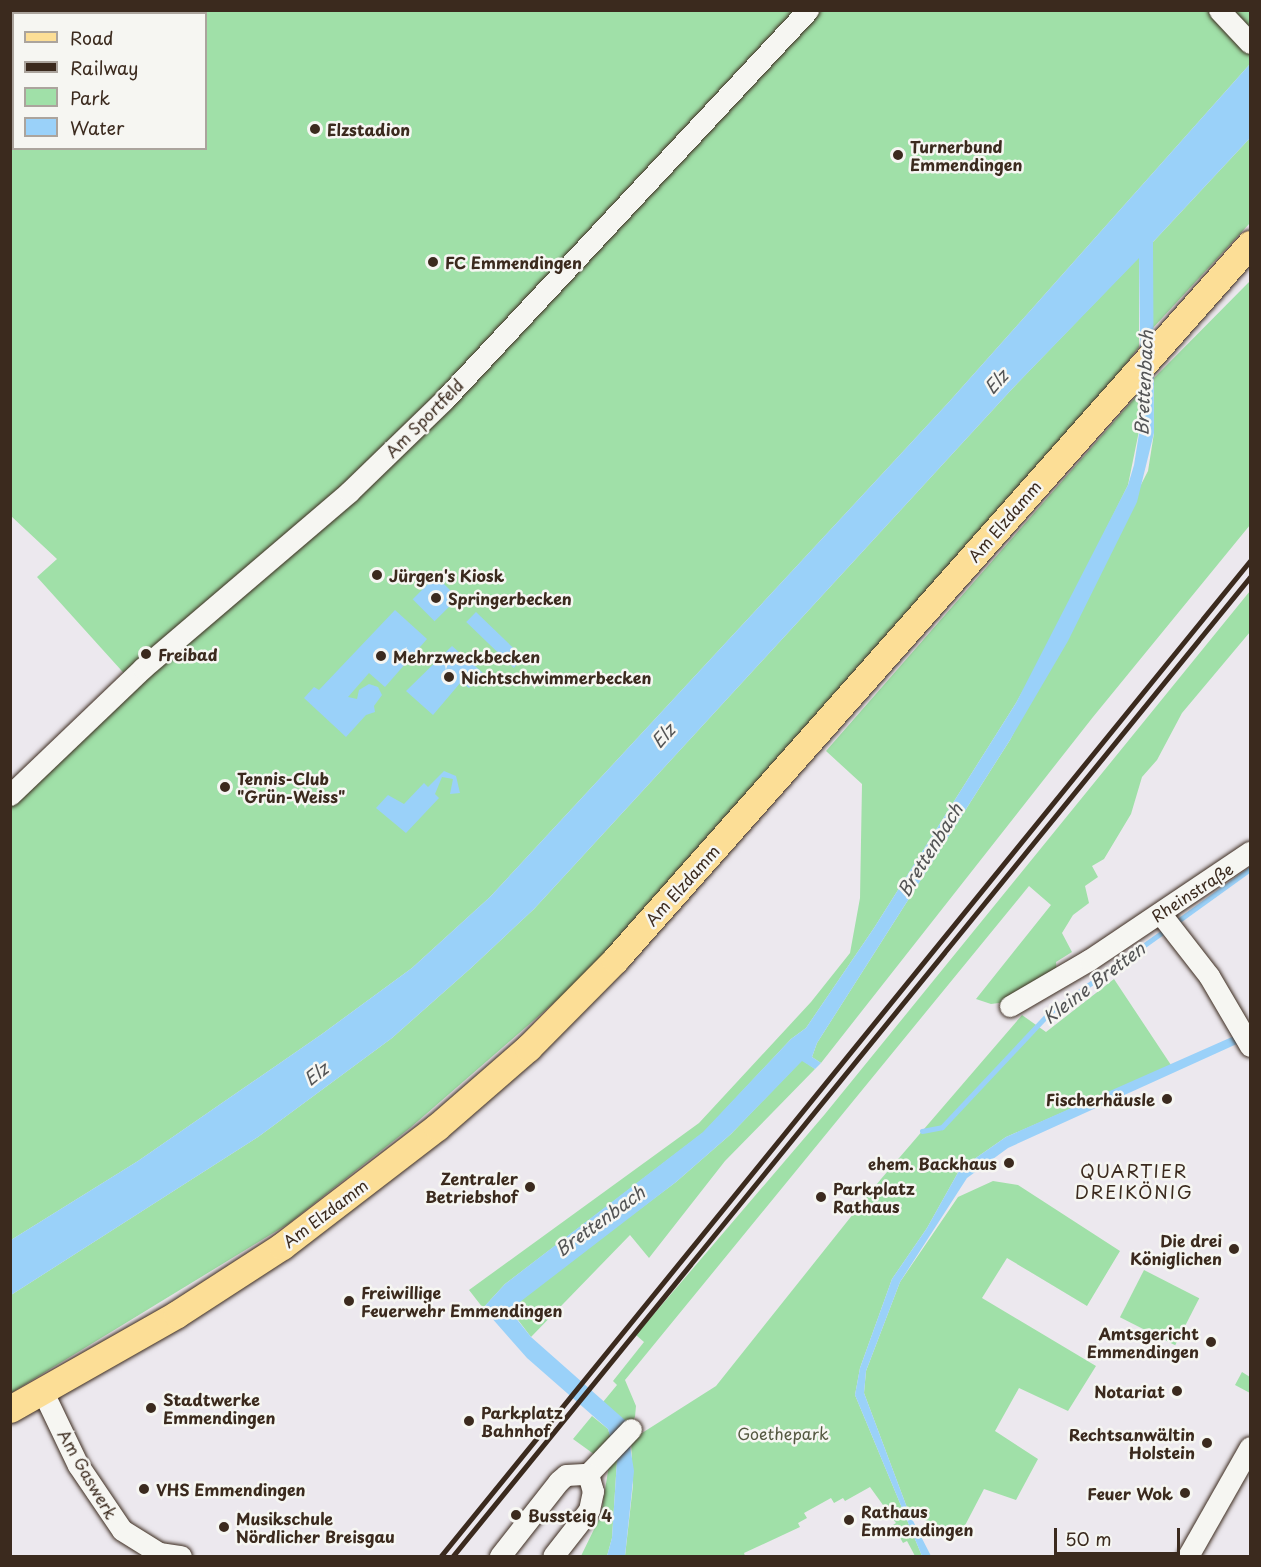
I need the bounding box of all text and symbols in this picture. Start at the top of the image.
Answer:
legend [12,12,207,150]
text: Road [70,24,114,51]
text: Railway [70,54,138,81]
text: Park [70,84,110,111]
text: Water [70,114,124,141]
place label: Elzstadion [327,119,410,139]
marker: Elzstadion [308,122,322,136]
place label: Turnerbund Emmendingen [910,136,1022,174]
marker: Turnerbund Emmendingen [891,148,905,162]
place label: FC Emmendingen [445,252,583,272]
marker: FC Emmendingen [426,255,440,269]
water label: Brettenbach [1130,330,1158,436]
water label: Elz [980,366,1012,398]
street label: Am Sportfeld [381,375,467,461]
street label: Am Elzdamm [963,476,1045,566]
place label: Jürgen's Kiosk [389,565,504,585]
marker: Jürgen's Kiosk [370,568,384,582]
place label: Springerbecken [448,588,572,608]
marker: Springerbecken [429,591,443,605]
place label: Freibad [158,644,218,664]
place label: Mehrzweckbecken [393,646,540,666]
marker: Freibad [139,647,153,661]
marker: Mehrzweckbecken [374,649,388,663]
place label: Nichtschwimmerbecken [461,667,651,687]
marker: Nichtschwimmerbecken [442,670,456,684]
water label: Elz [647,720,679,752]
place label: Tennis-Club "Grün-Weiss" [237,768,345,806]
marker: Tennis-Club "Grün-Weiss" [218,780,232,794]
water label: Brettenbach [893,800,967,900]
street label: Am Elzdamm [641,840,723,930]
street label: Rheinstraße [1148,858,1236,926]
water label: Kleine Bretten [1038,937,1150,1029]
water label: Elz [300,1058,332,1090]
place label: Fischerhäusle [1046,1089,1155,1109]
marker: Fischerhäusle [1160,1092,1174,1106]
place label: ehem. Backhaus [867,1153,997,1173]
marker: ehem. Backhaus [1002,1156,1016,1170]
district label: QUARTIER DREIKÖNIG [1075,1161,1193,1204]
place label: Zentraler Betriebshof [425,1168,518,1206]
street label: Am Elzdamm [278,1174,372,1252]
place label: Parkplatz Rathaus [833,1178,915,1216]
marker: Zentraler Betriebshof [523,1180,537,1194]
water label: Brettenbach [551,1181,649,1261]
marker: Parkplatz Rathaus [814,1190,828,1204]
place label: Die drei Königlichen [1130,1230,1222,1268]
marker: Die drei Königlichen [1227,1242,1241,1256]
place label: Freiwillige Feuerwehr Emmendingen [361,1282,563,1320]
marker: Freiwillige Feuerwehr Emmendingen [342,1294,356,1308]
place label: Amtsgericht Emmendingen [1087,1323,1199,1361]
marker: Amtsgericht Emmendingen [1204,1335,1218,1349]
place label: Notariat [1094,1381,1165,1401]
marker: Notariat [1170,1384,1184,1398]
place label: Stadtwerke Emmendingen [163,1389,275,1427]
marker: Stadtwerke Emmendingen [144,1401,158,1415]
place label: Parkplatz Bahnhof [481,1402,563,1440]
marker: Parkplatz Bahnhof [462,1414,476,1428]
park label: Goethepark [737,1423,829,1443]
place label: Rechtsanwältin Holstein [1069,1424,1195,1462]
street label: Am Gaswerk [55,1426,121,1522]
marker: Rechtsanwältin Holstein [1200,1436,1214,1450]
place label: VHS Emmendingen [156,1479,307,1499]
marker: VHS Emmendingen [137,1482,151,1496]
place label: Feuer Wok [1087,1483,1173,1503]
marker: Feuer Wok [1178,1486,1192,1500]
place label: Rathaus Emmendingen [861,1501,973,1539]
place label: Bussteig 4 [528,1505,612,1525]
place label: Musikschule Nördlicher Breisgau [236,1508,396,1546]
marker: Bussteig 4 [509,1508,523,1522]
marker: Rathaus Emmendingen [842,1513,856,1527]
scale bar [1057,1516,1183,1554]
marker: Musikschule Nördlicher Breisgau [217,1520,231,1534]
text: 50 m [1065,1525,1112,1552]

